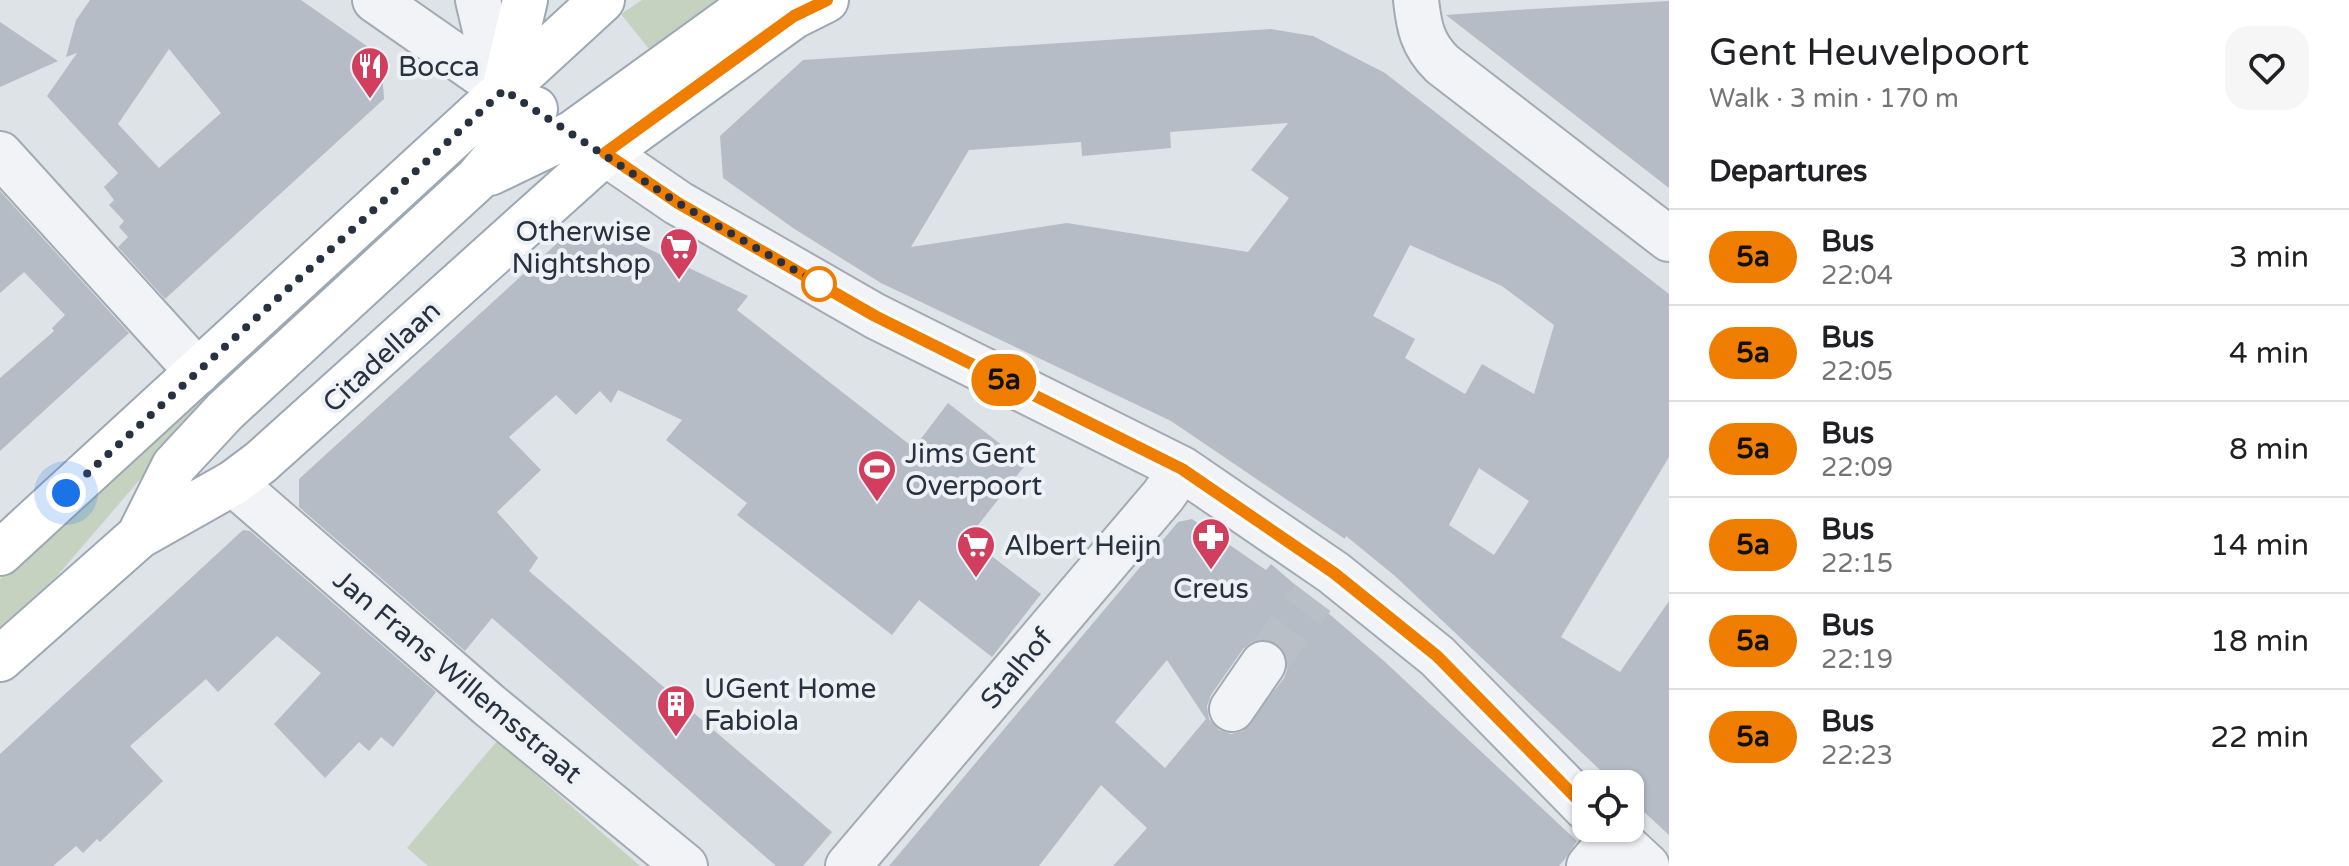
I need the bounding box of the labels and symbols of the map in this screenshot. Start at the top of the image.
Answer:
restaurant icon: Bocca [349,45,391,100]
place label: Bocca [398,50,480,84]
place label: Otherwise Nightshop [512,215,651,281]
supermarket icon: Otherwise Nightshop [658,226,700,281]
unlabelled marker [802,267,836,301]
street label: Citadellaan [316,294,448,420]
line badge: 5a [968,354,1040,406]
place label: Jims Gent Overpoort [905,437,1042,503]
sports icon: Jims Gent Overpoort [856,448,898,503]
your location [46,473,86,513]
pharmacy icon: Creus [1190,516,1232,571]
supermarket icon: Albert Heijn [955,524,997,579]
place label: Albert Heijn [1004,529,1162,563]
street label: Jan Frans Willemsstraat [326,563,589,791]
place label: Creus [1173,572,1249,606]
street label: Stalhof [973,621,1060,716]
place label: UGent Home Fabiola [704,672,876,738]
building icon: UGent Home Fabiola [655,683,697,738]

